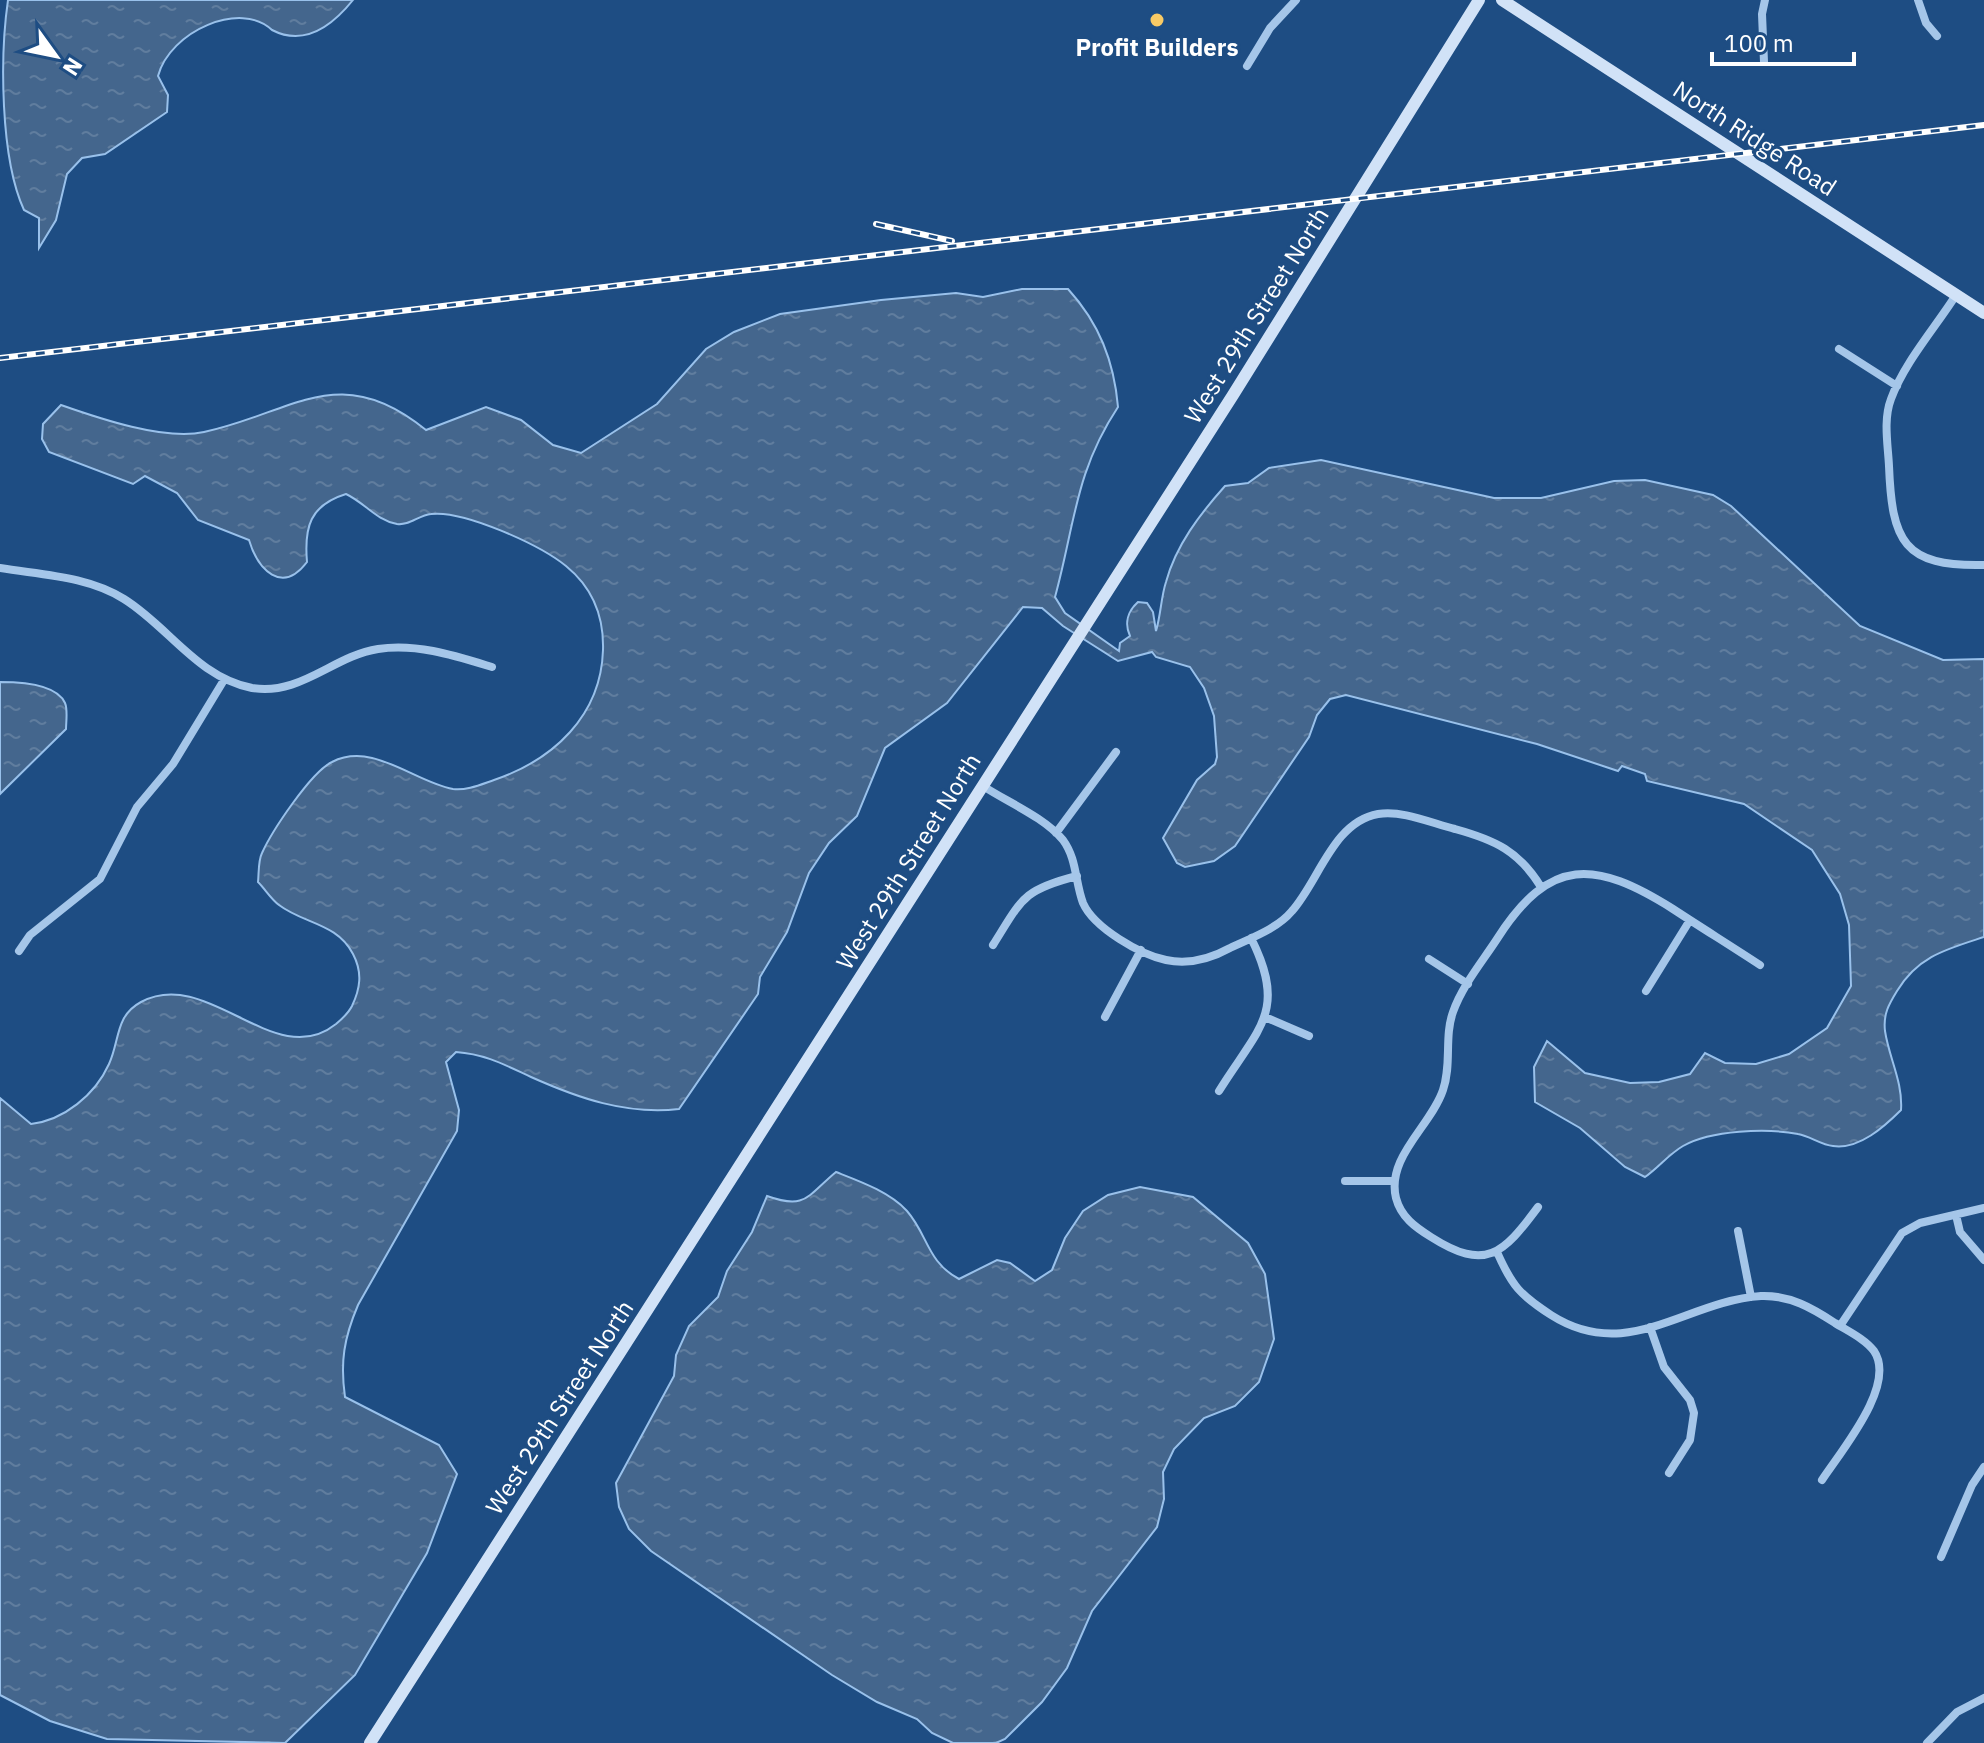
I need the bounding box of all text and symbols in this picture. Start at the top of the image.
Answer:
marker: Profit Builders [1148,11,1166,29]
north arrow [16,16,96,96]
scale bar [1712,16,1854,66]
text: 100 m [1724,27,1794,59]
place label: Profit Builders [1075,31,1239,63]
text: N [57,53,90,82]
street label: North Ridge Road [1667,73,1843,203]
street label: West 29th Street North [1176,201,1336,429]
street label: West 29th Street North [828,747,988,975]
street label: West 29th Street North [478,1294,640,1520]

